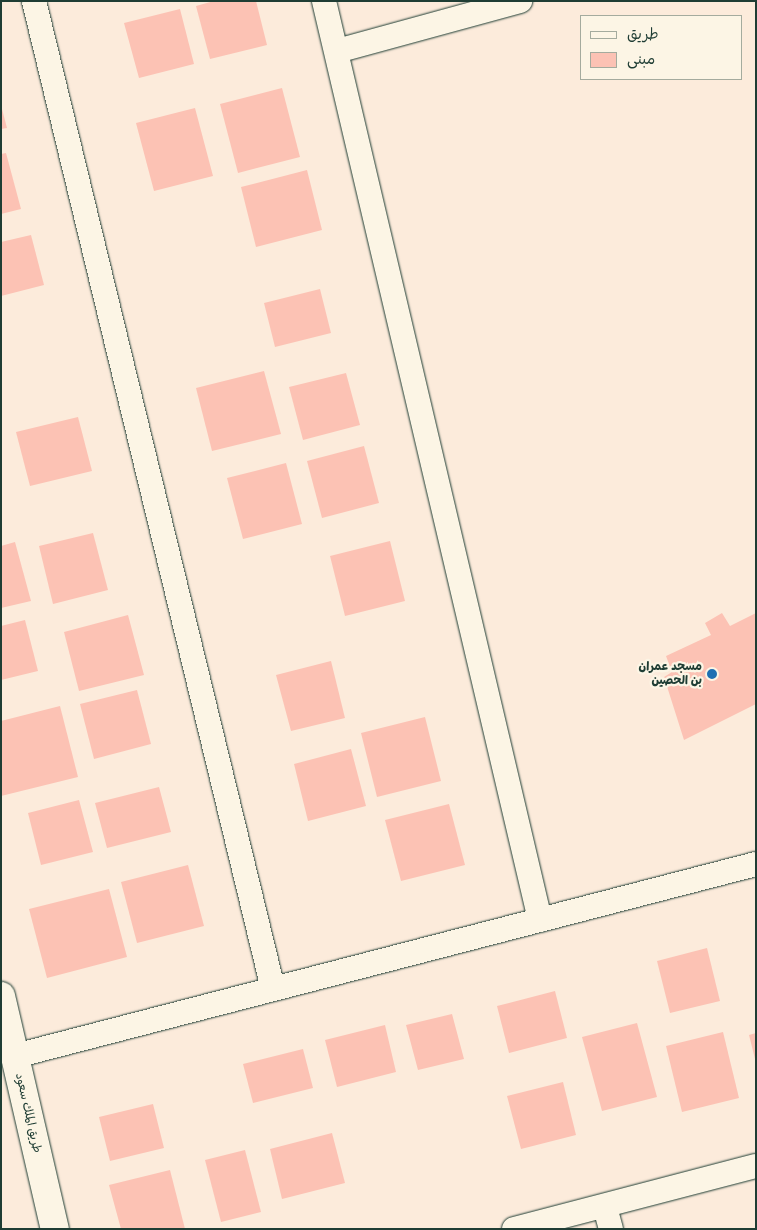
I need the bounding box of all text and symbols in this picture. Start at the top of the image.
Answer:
legend [580,15,742,80]
text: طريق [627,25,659,44]
text: مبنى [627,50,655,69]
place label: مسجد عمران بن الحصين [638,660,702,688]
marker: مسجد عمران بن الحصين [706,668,718,680]
street label: طريق الملك سعود [12,1072,44,1154]

